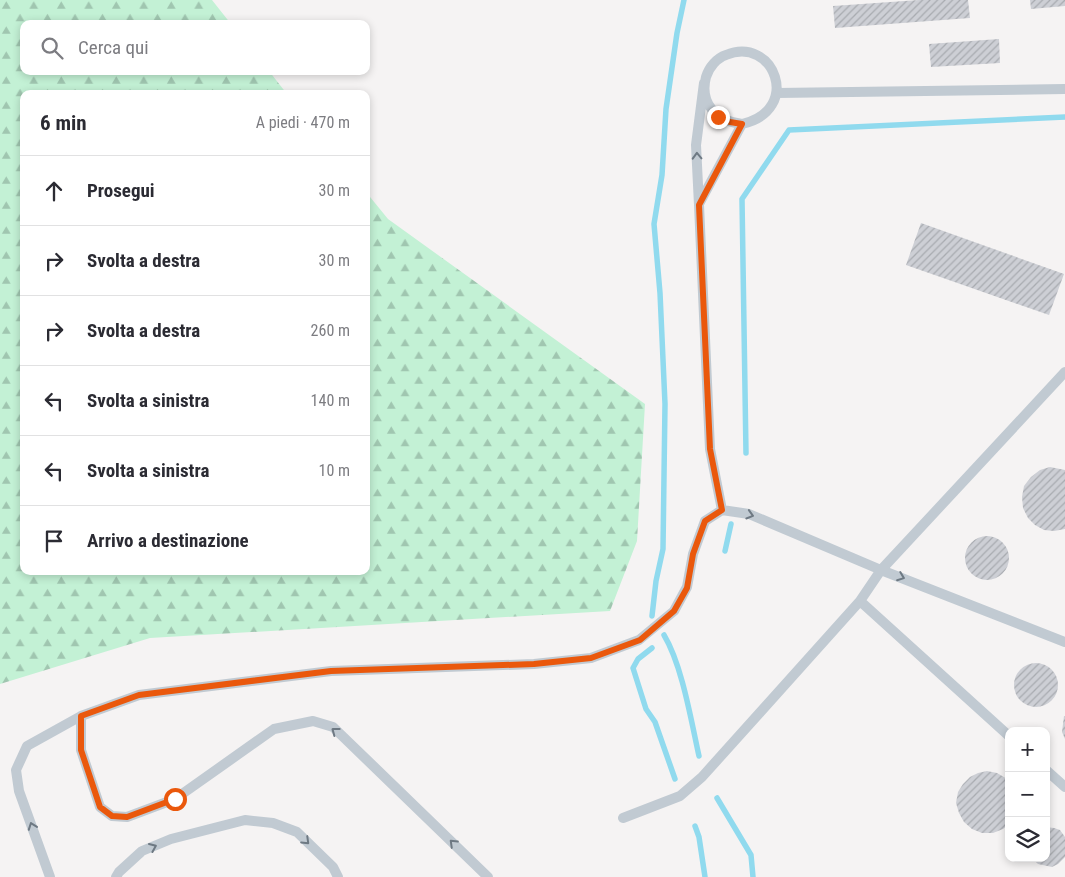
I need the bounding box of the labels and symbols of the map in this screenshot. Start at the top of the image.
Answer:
route end [707,106,730,129]
one-way arrow [691,152,702,160]
one-way arrow [746,510,754,520]
one-way arrow [896,572,904,582]
one-way arrow [331,728,341,737]
route start [164,788,187,811]
one-way arrow [28,822,38,831]
one-way arrow [301,835,310,844]
one-way arrow [449,840,458,849]
one-way arrow [148,842,157,853]

